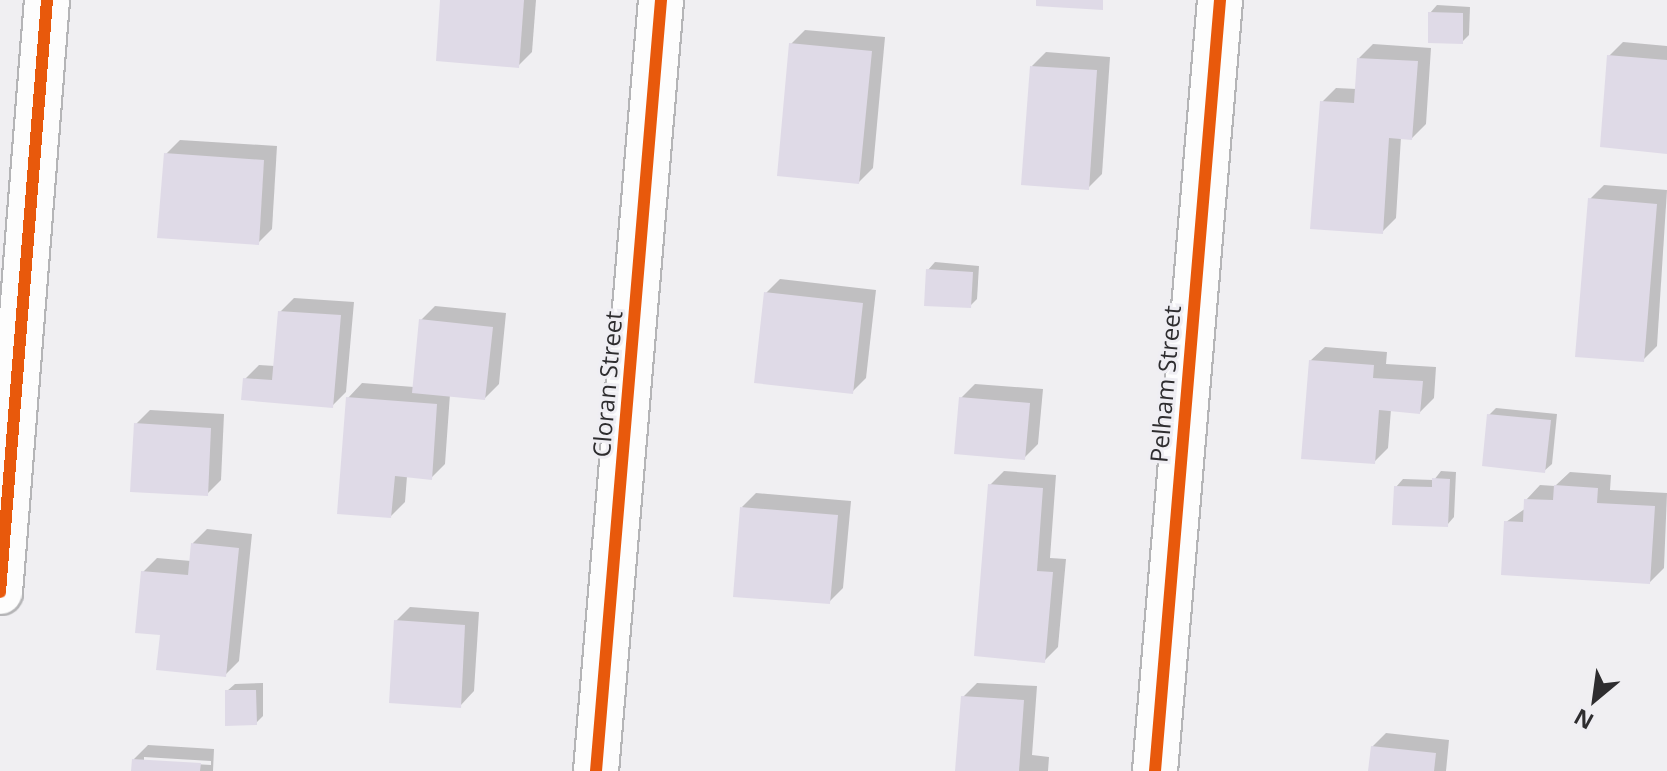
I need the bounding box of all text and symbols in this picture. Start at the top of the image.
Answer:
street label: Pelham Street [1144,304,1186,464]
street label: Cloran Street [586,310,628,458]
north arrow [1555,659,1635,739]
text: N [1568,703,1598,737]

